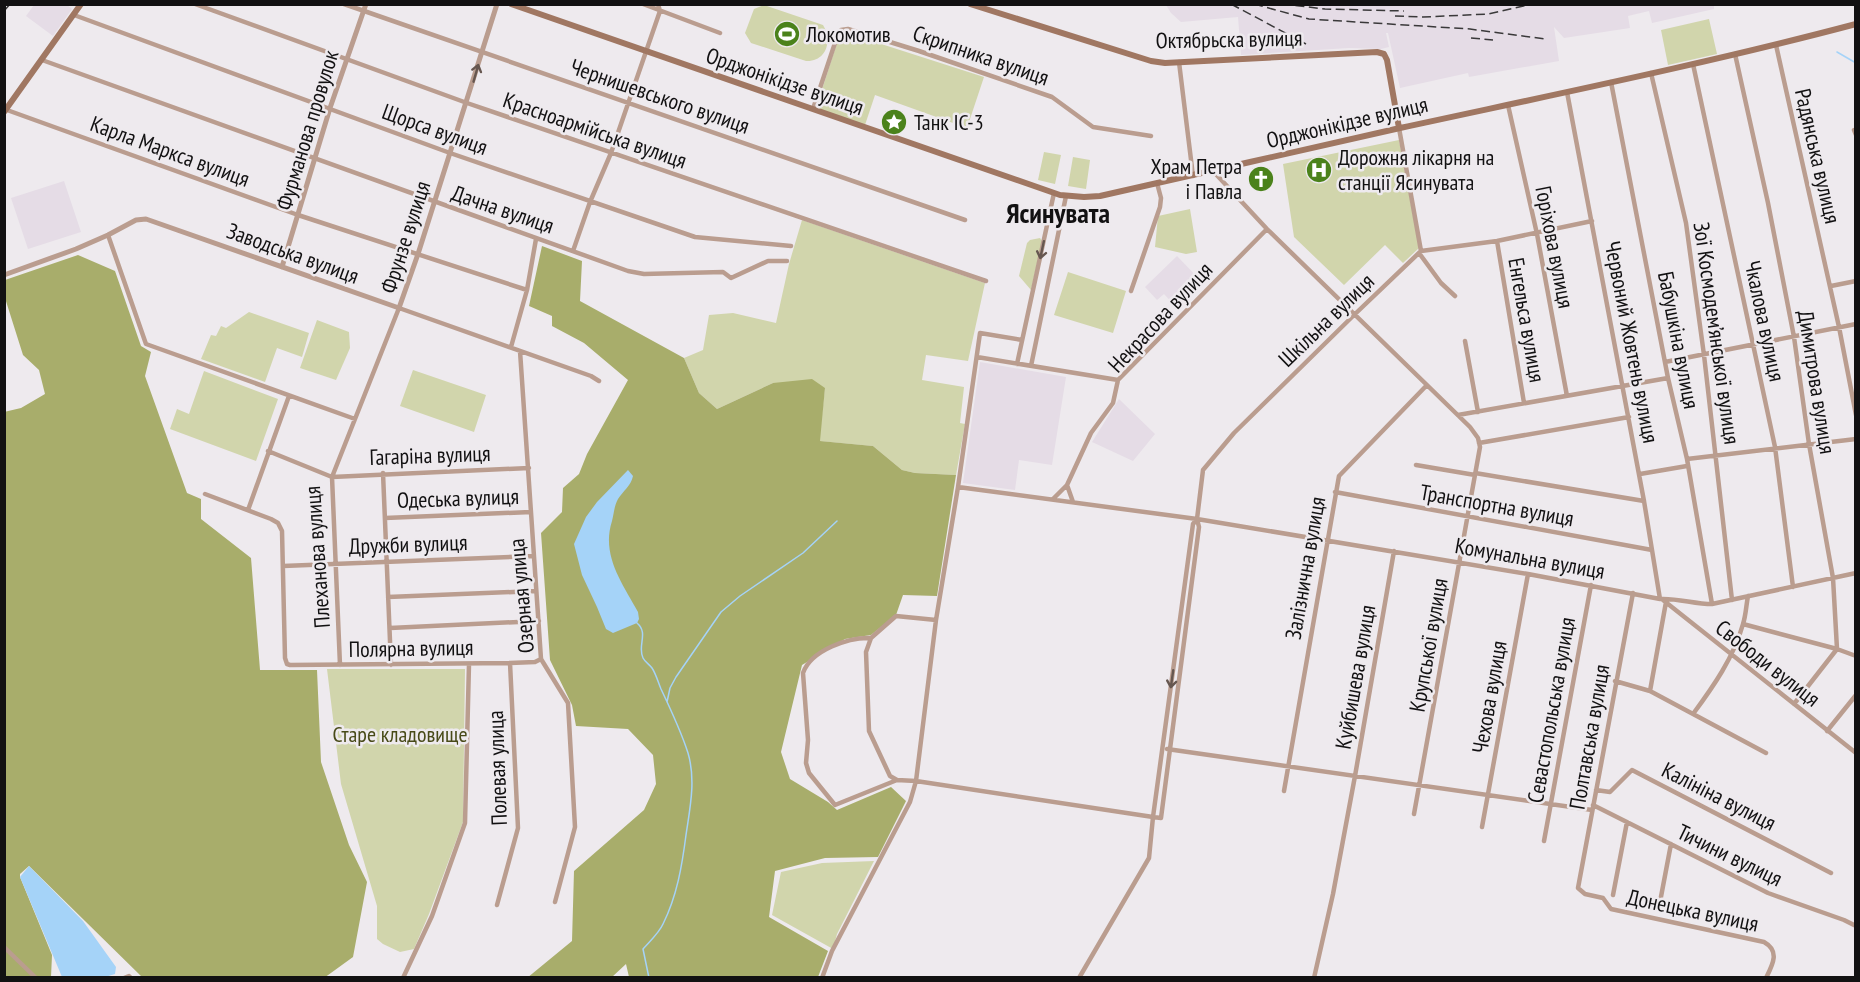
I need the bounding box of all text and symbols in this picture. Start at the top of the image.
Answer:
sports icon: Локомотив [772,19,802,49]
street label: Скрипника вулиця [909,19,1053,91]
place label: Локомотив [805,20,891,48]
street label: Октябрьска вулиця [1155,24,1303,54]
street label: Орджонікідзе вулиця [702,41,868,121]
street label: Фурманова провулок [269,46,345,213]
street label: Чернишевського вулиця [567,52,753,140]
one-way arrow [471,64,482,83]
street label: Красноармійська вулиця [500,85,690,175]
street label: Радянська вулиця [1789,86,1847,226]
street label: Орджонікідзе вулиця [1264,90,1430,154]
street label: Щорса вулиця [379,97,491,161]
place icon: Танк ІС-3 [879,107,909,137]
place label: Танк ІС-3 [914,108,984,136]
street label: Карла Маркса вулиця [87,109,253,193]
place label: Дорожня лікарня на станції Ясинувата [1338,143,1494,196]
place label: Храм Петра і Павла [1150,152,1242,205]
hospital icon: Дорожня лікарня на станції Ясинувата [1304,155,1334,185]
church icon: Храм Петра і Павла [1246,164,1276,194]
street label: Фрунзе вулиця [374,177,436,297]
street label: Дачна вулиця [448,178,558,240]
street label: Горіхова вулиця [1529,183,1581,311]
district label: Ясинувата [1006,194,1110,231]
street label: Заводська вулиця [223,216,363,290]
street label: Зої Космодем’янської вулиця [1688,220,1746,446]
street label: Червоний Жовтень вулиця [1599,239,1665,445]
one-way arrow [1035,240,1047,259]
street label: Некрасова вулиця [1102,256,1218,378]
street label: Енгельса вулиця [1502,256,1552,384]
street label: Чкалова вулиця [1739,258,1791,384]
street label: Шкільна вулиця [1272,267,1380,373]
street label: Бабушкіна вулиця [1652,269,1706,411]
street label: Димитрова вулиця [1792,308,1842,456]
street label: Гагаріна вулиця [369,439,491,471]
street label: Транспортна вулиця [1418,478,1576,532]
street label: Одеська вулиця [397,482,519,514]
street label: Плеханова вулиця [298,485,336,629]
street label: Залізнична вулиця [1279,494,1331,642]
street label: Дружби вулиця [348,528,468,560]
street label: Комунальна вулиця [1453,531,1607,585]
street label: Озерная улица [502,537,540,655]
street label: Крупської вулиця [1402,576,1454,714]
street label: Куйбишева вулиця [1329,603,1381,751]
street label: Свободи вулиця [1710,613,1826,713]
street label: Севастопольська вулиця [1521,615,1581,805]
street label: Полярна вулиця [348,633,474,663]
street label: Чехова вулиця [1465,639,1513,755]
street label: Полтавська вулиця [1562,662,1616,812]
one-way arrow [1166,669,1177,689]
street label: Полевая улица [481,710,513,826]
park label: Старе кладовище [333,720,467,748]
street label: Калініна вулиця [1657,755,1781,837]
street label: Тичини вулиця [1673,818,1787,892]
street label: Донецька вулиця [1625,882,1761,938]

